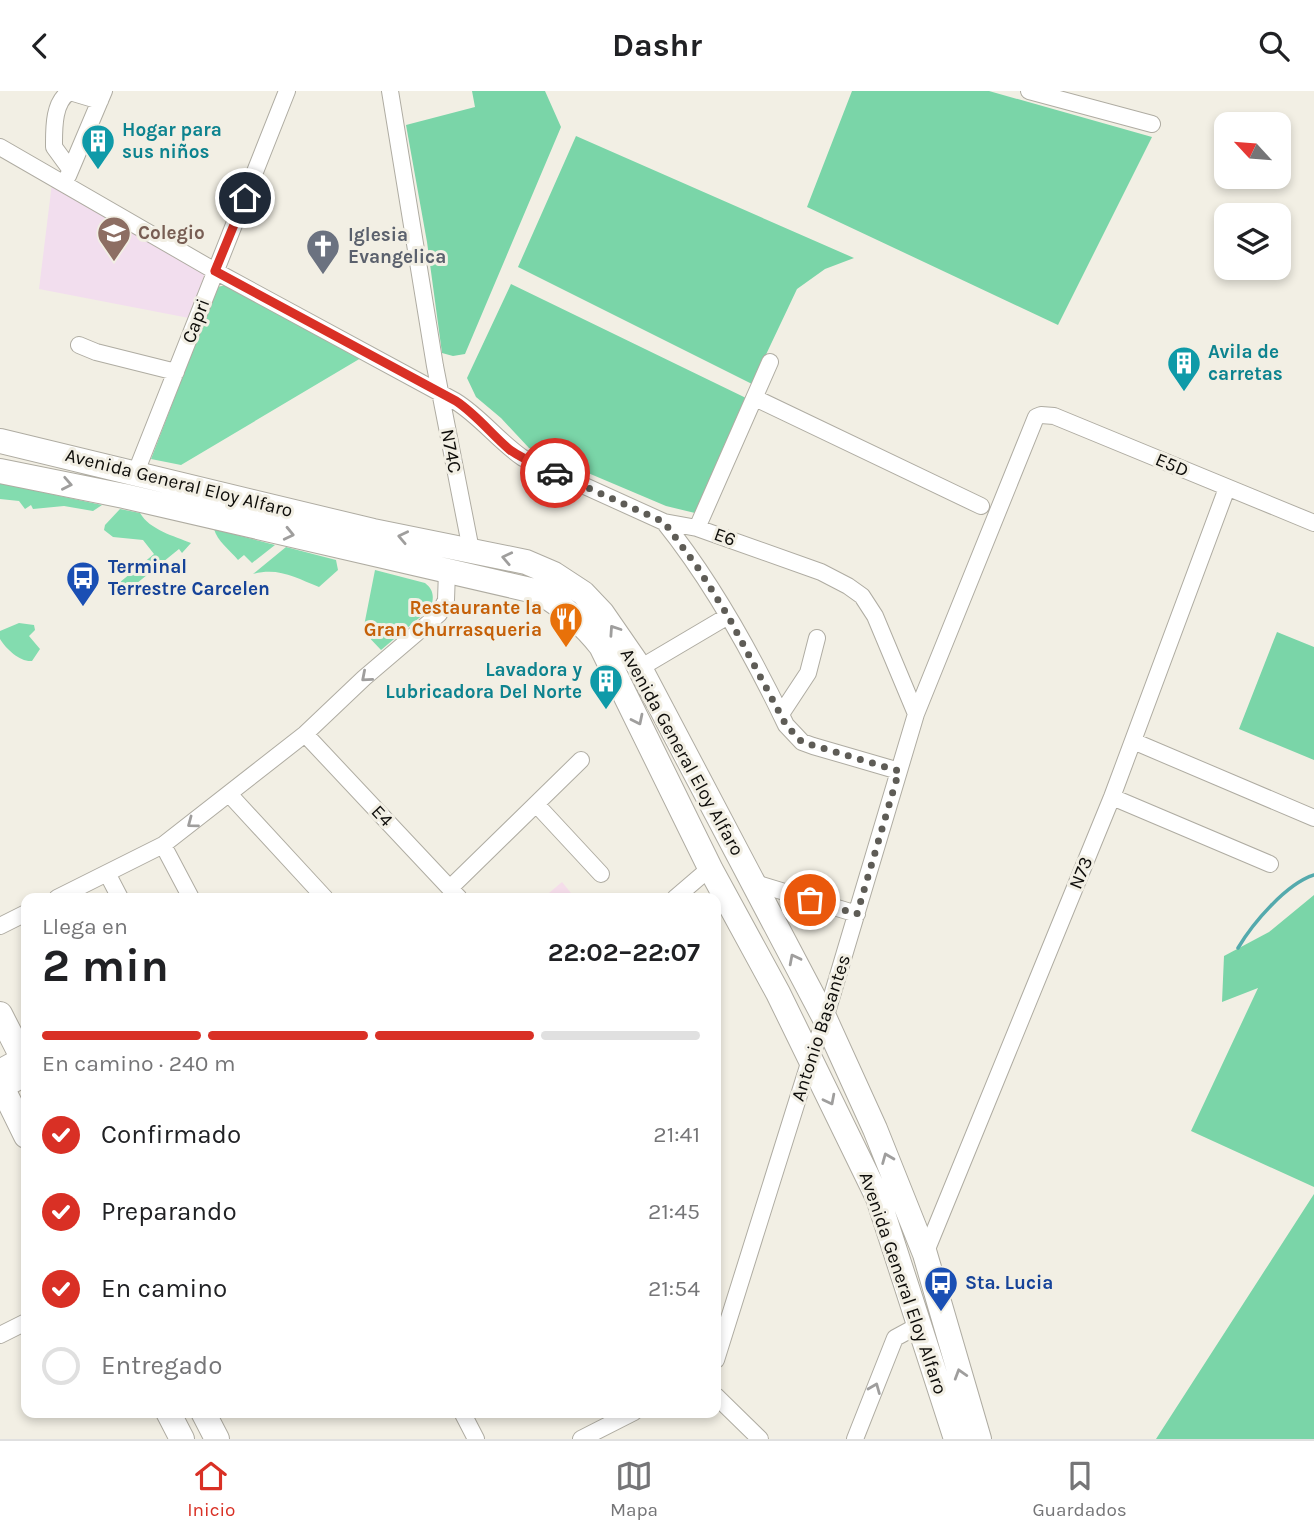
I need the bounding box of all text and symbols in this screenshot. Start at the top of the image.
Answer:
icon: back [21,27,59,65]
text: Dashr [612,27,702,64]
icon: search [1255,27,1293,65]
north arrow [1214,112,1292,189]
map controls [1214,112,1291,280]
place label: Hogar para sus niños [122,119,222,163]
building icon: Hogar para sus niños [79,122,117,171]
pin [215,168,275,228]
icon: home [226,179,264,217]
button: layers [1214,203,1291,280]
school or university icon: Colegio [95,214,133,263]
place label: Colegio [138,222,205,244]
place label: Iglesia Evangelica [348,224,446,268]
church icon: Iglesia Evangelica [304,227,342,276]
street label: Capri [178,296,214,346]
place label: Avila de carretas [1208,341,1283,385]
building icon: Avila de carretas [1165,344,1203,393]
street label: N74C [436,427,466,475]
courier [520,438,590,508]
street label: Avenida General Eloy Alfaro [63,444,295,522]
street label: E5D [1152,448,1192,482]
icon: car [536,454,574,492]
one-way arrow [61,476,73,491]
street label: E6 [711,523,739,551]
one-way arrow [283,526,295,540]
one-way arrow [397,530,409,545]
one-way arrow [501,552,513,567]
place label: Terminal Terrestre Carcelen [108,556,270,600]
bus stop icon: Terminal Terrestre Carcelen [64,559,102,608]
place label: Restaurante la Gran Churrasqueria [364,597,542,641]
restaurant icon: Restaurante la Gran Churrasqueria [547,600,585,649]
one-way arrow [609,625,622,638]
street label: Avenida General Eloy Alfaro [616,644,748,860]
place label: Lavadora y Lubricadora Del Norte [385,659,582,703]
building icon: Lavadora y Lubricadora Del Norte [587,662,625,711]
one-way arrow [361,669,374,681]
one-way arrow [629,713,643,725]
street label: E4 [367,801,398,832]
one-way arrow [187,815,200,828]
street label: N73 [1065,854,1097,892]
pin [780,870,840,930]
icon: bag [791,881,829,919]
text: Llega en [42,913,128,940]
text: 22:02–22:07 [548,937,700,968]
text: 2 min [42,939,169,993]
street label: Antonio Basantes [787,952,855,1104]
one-way arrow [788,954,802,966]
text: En camino · 240 m [42,1050,235,1077]
one-way arrow [822,1092,835,1105]
icon: check [42,1116,80,1154]
text: Confirmado [101,1119,241,1150]
text: 21:41 [653,1121,700,1148]
one-way arrow [881,1153,895,1166]
street label: Avenida General Eloy Alfaro [855,1169,951,1397]
icon: check [42,1193,80,1231]
text: Preparando [101,1196,237,1227]
text: 21:45 [648,1198,700,1225]
bus stop icon: Sta. Lucia [922,1264,960,1313]
icon: check [42,1270,80,1308]
place label: Sta. Lucia [965,1272,1053,1294]
text: En camino [101,1273,227,1304]
text: 21:54 [648,1275,700,1302]
text: Entregado [101,1350,222,1381]
one-way arrow [953,1368,968,1380]
one-way arrow [867,1383,881,1395]
tab: Inicio [187,1457,236,1521]
tab: Mapa [610,1457,658,1521]
tab: Guardados [1032,1457,1127,1521]

